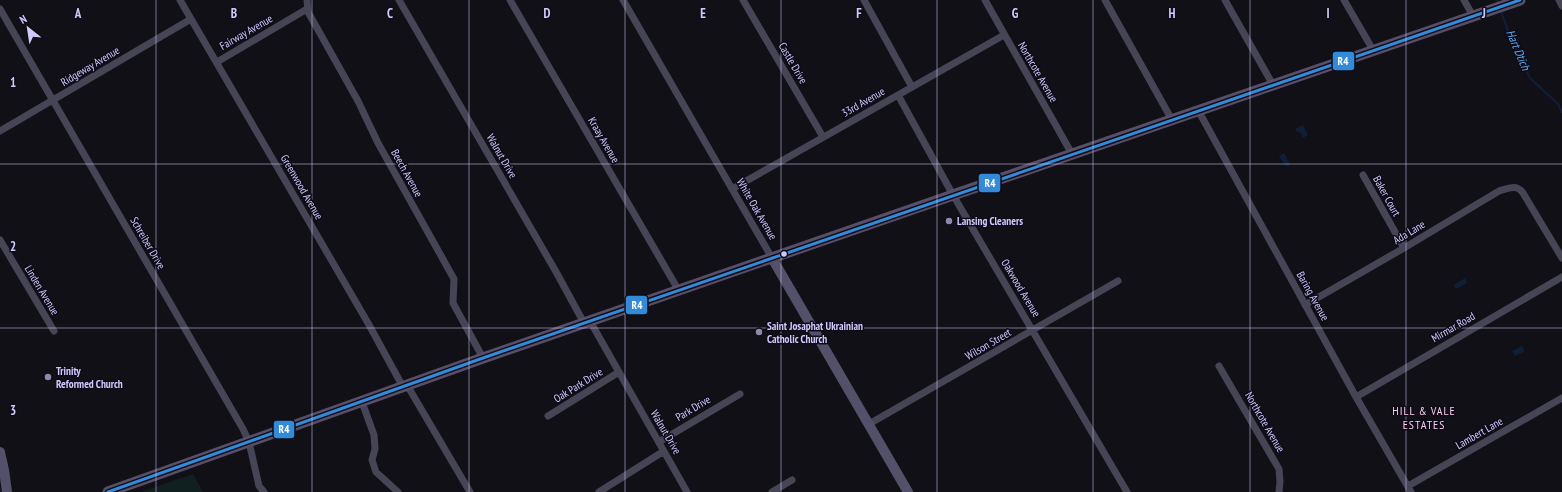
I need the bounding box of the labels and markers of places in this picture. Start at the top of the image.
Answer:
place label: Lansing Cleaners [957,214,1023,228]
marker: Lansing Cleaners [944,216,954,226]
unlabelled marker [779,249,789,259]
place label: Saint Josaphat Ukrainian Catholic Church [767,319,863,346]
marker: Saint Josaphat Ukrainian Catholic Church [754,327,764,337]
place label: Trinity Reformed Church [56,364,123,391]
marker: Trinity Reformed Church [43,372,53,382]

